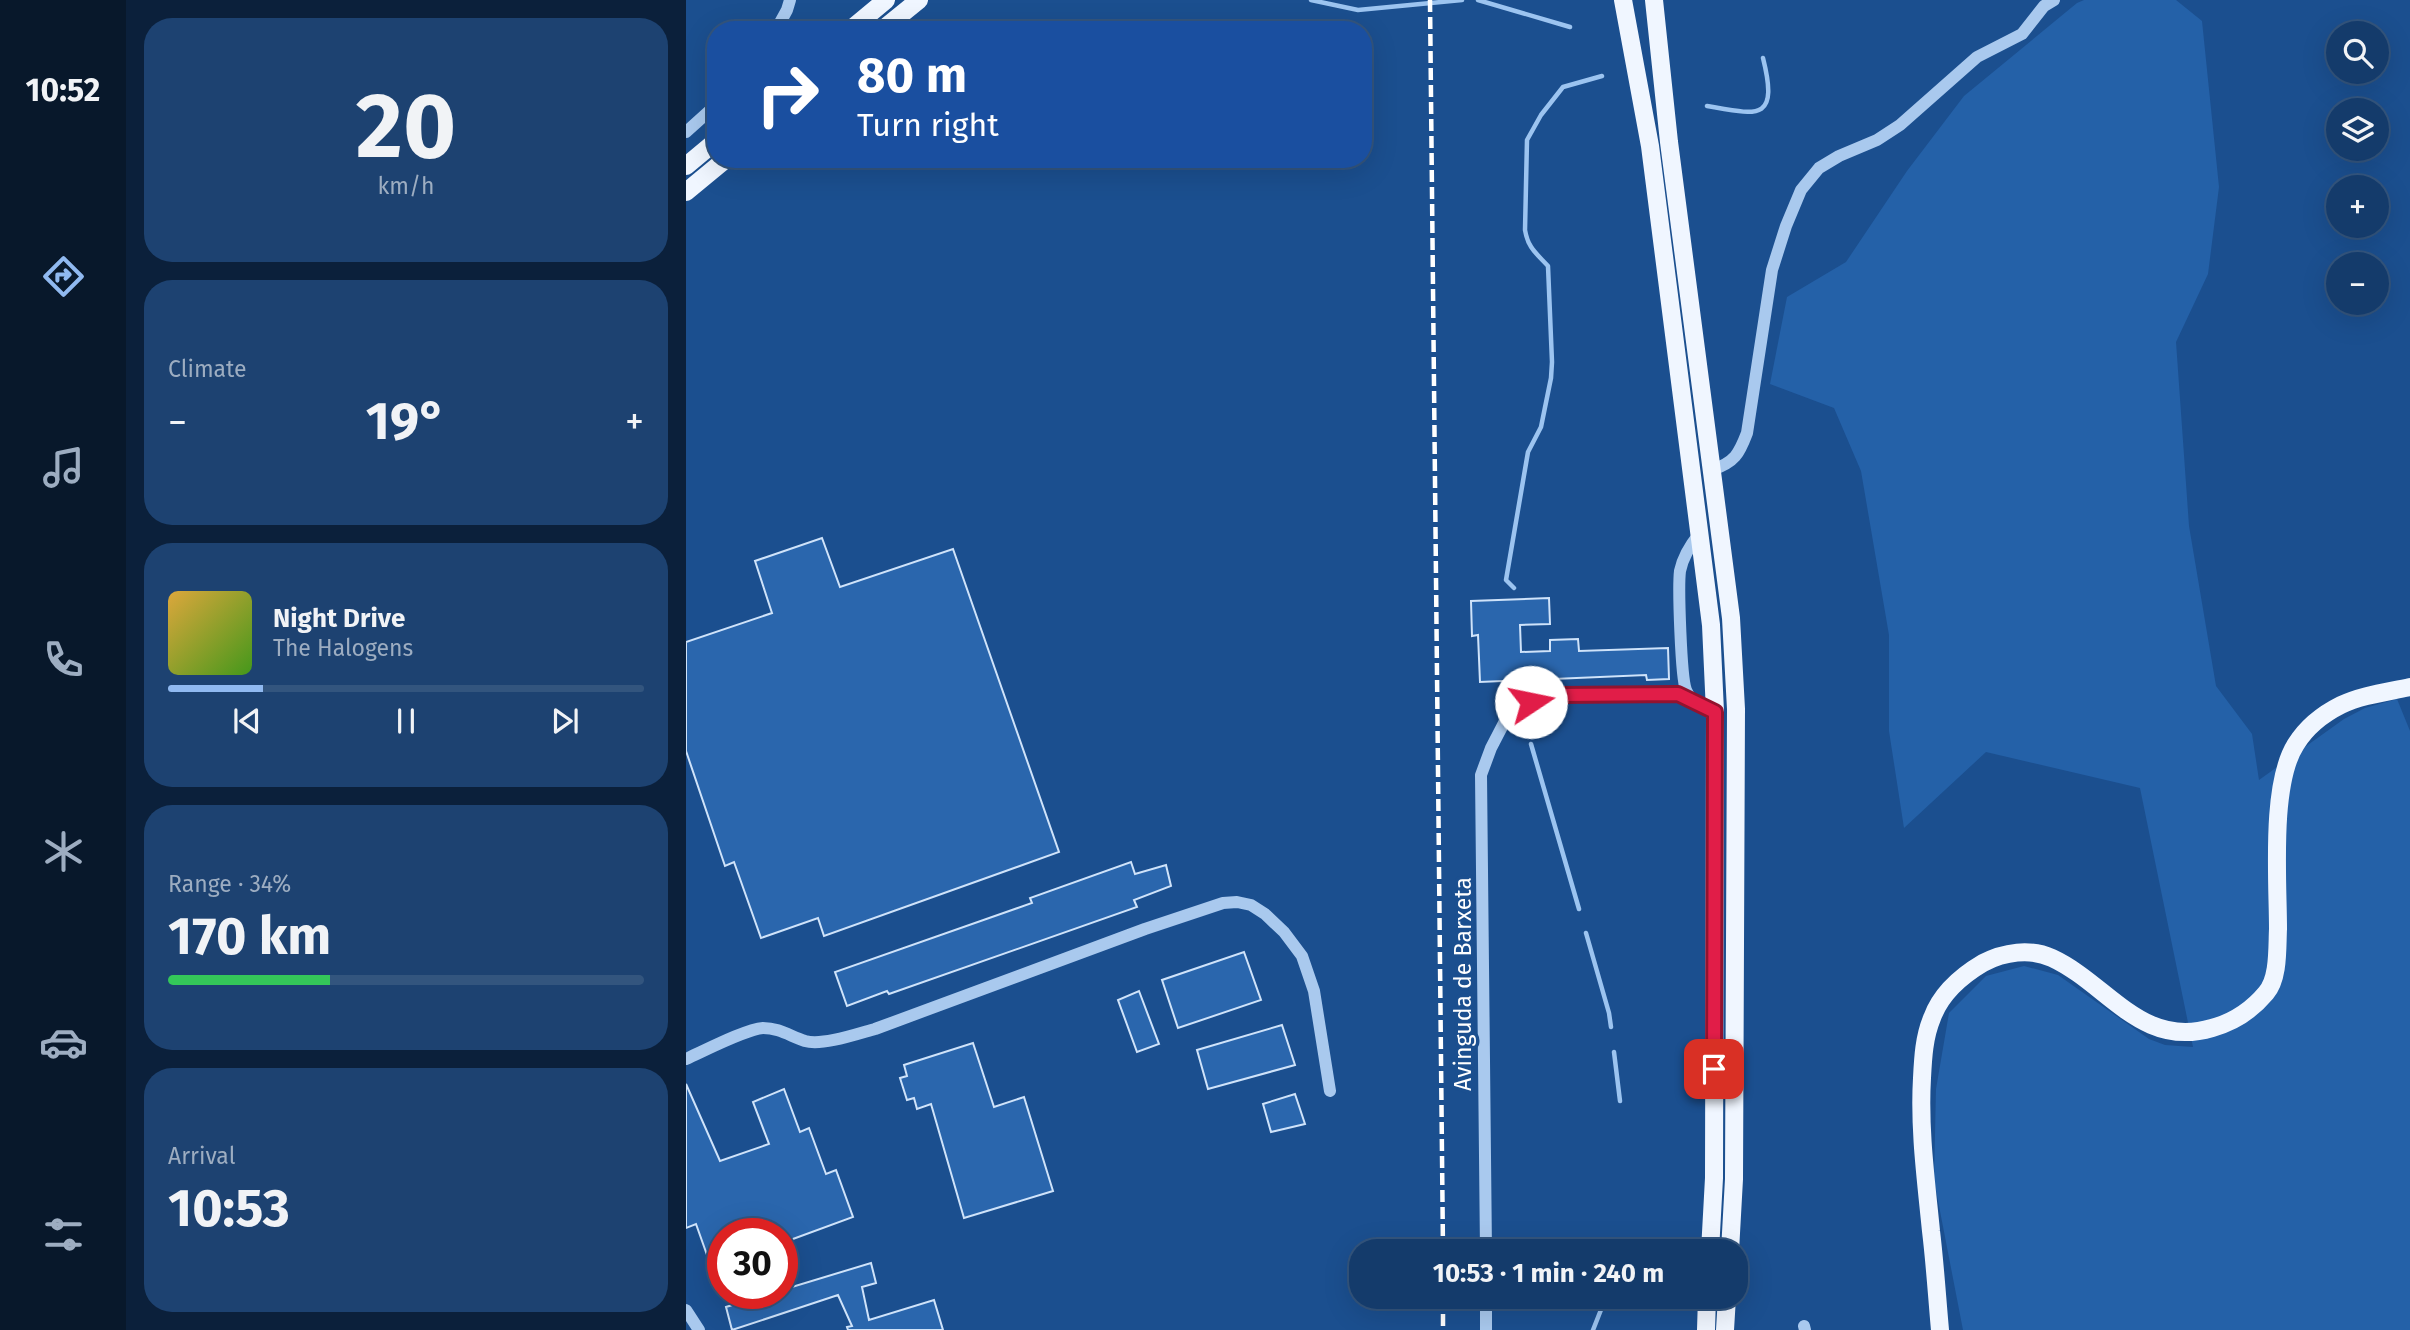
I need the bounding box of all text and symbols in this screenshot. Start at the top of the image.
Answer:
map controls [2326,21,2389,315]
button: search [2326,21,2389,84]
text: 80 m [857,46,967,105]
icon: right [742,49,833,140]
text: 10:52 [26,71,100,109]
text: 20 [356,72,456,181]
button: layers [2326,98,2389,161]
text: Turn right [857,106,999,144]
text: km/h [378,172,434,200]
button: + [2326,175,2389,238]
icon: directions [39,252,88,301]
button: − [2326,252,2389,315]
text: Climate [168,355,247,383]
text: 19° [366,390,446,453]
text: − [168,399,187,445]
text: + [625,399,644,445]
icon: music [39,443,88,492]
text: Night Drive [273,603,405,634]
text: The Halogens [273,634,413,662]
icon: phone [39,635,88,684]
position arrow [1494,665,1568,739]
icon: previous [228,702,266,740]
icon: pause [387,702,425,740]
icon: next [546,702,584,740]
icon: climate [39,827,88,876]
text: Range · 34% [168,870,291,898]
street label: Avinguda de Barxeta [1449,877,1477,1091]
text: 170 km [168,905,331,968]
icon: car [39,1018,88,1067]
pin [1684,1039,1744,1099]
icon: arrive [1695,1050,1733,1088]
text: Arrival [168,1142,235,1170]
text: 10:53 [168,1177,290,1240]
icon: filters [39,1210,88,1259]
speed limit sign: 30 [707,1218,798,1309]
text: 10:53 · 1 min · 240 m [1433,1258,1664,1289]

